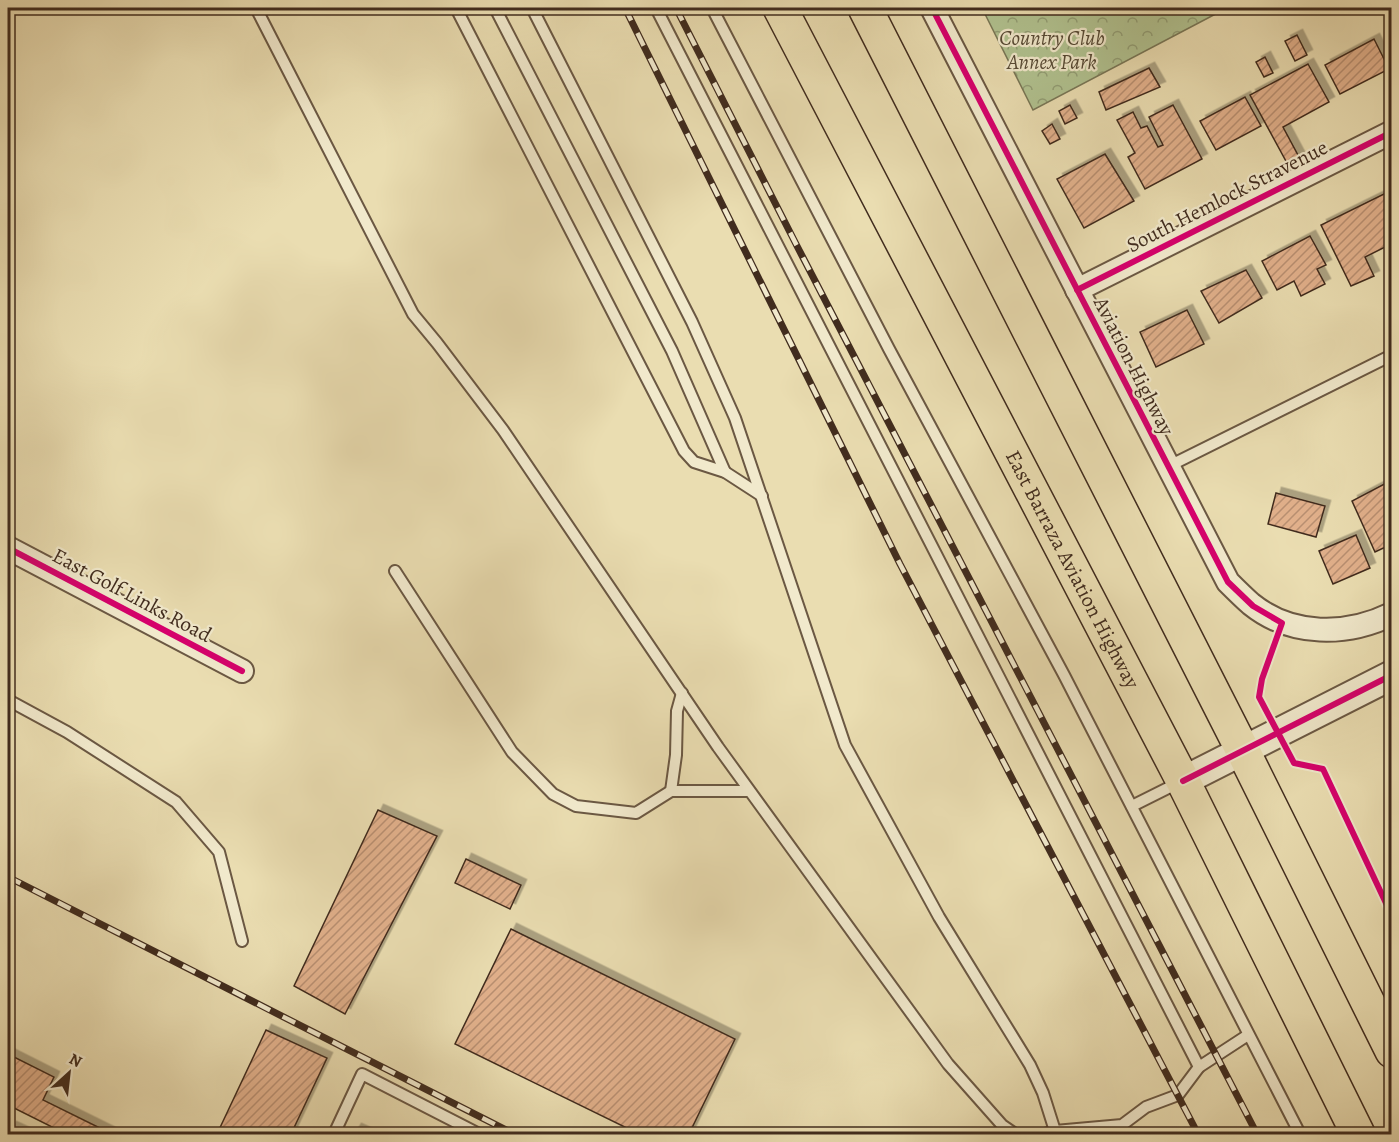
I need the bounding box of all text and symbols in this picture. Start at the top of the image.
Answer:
park label: Country Club Annex Park [999,24,1105,76]
street label: South Hemlock Stravenue [1122,133,1332,259]
street label: Aviation Highway [1087,291,1181,441]
street label: East Barraza Aviation Highway [999,445,1147,694]
street label: East Golf Links Road [48,541,217,649]
north arrow [39,1043,99,1103]
text: N [65,1048,86,1073]

